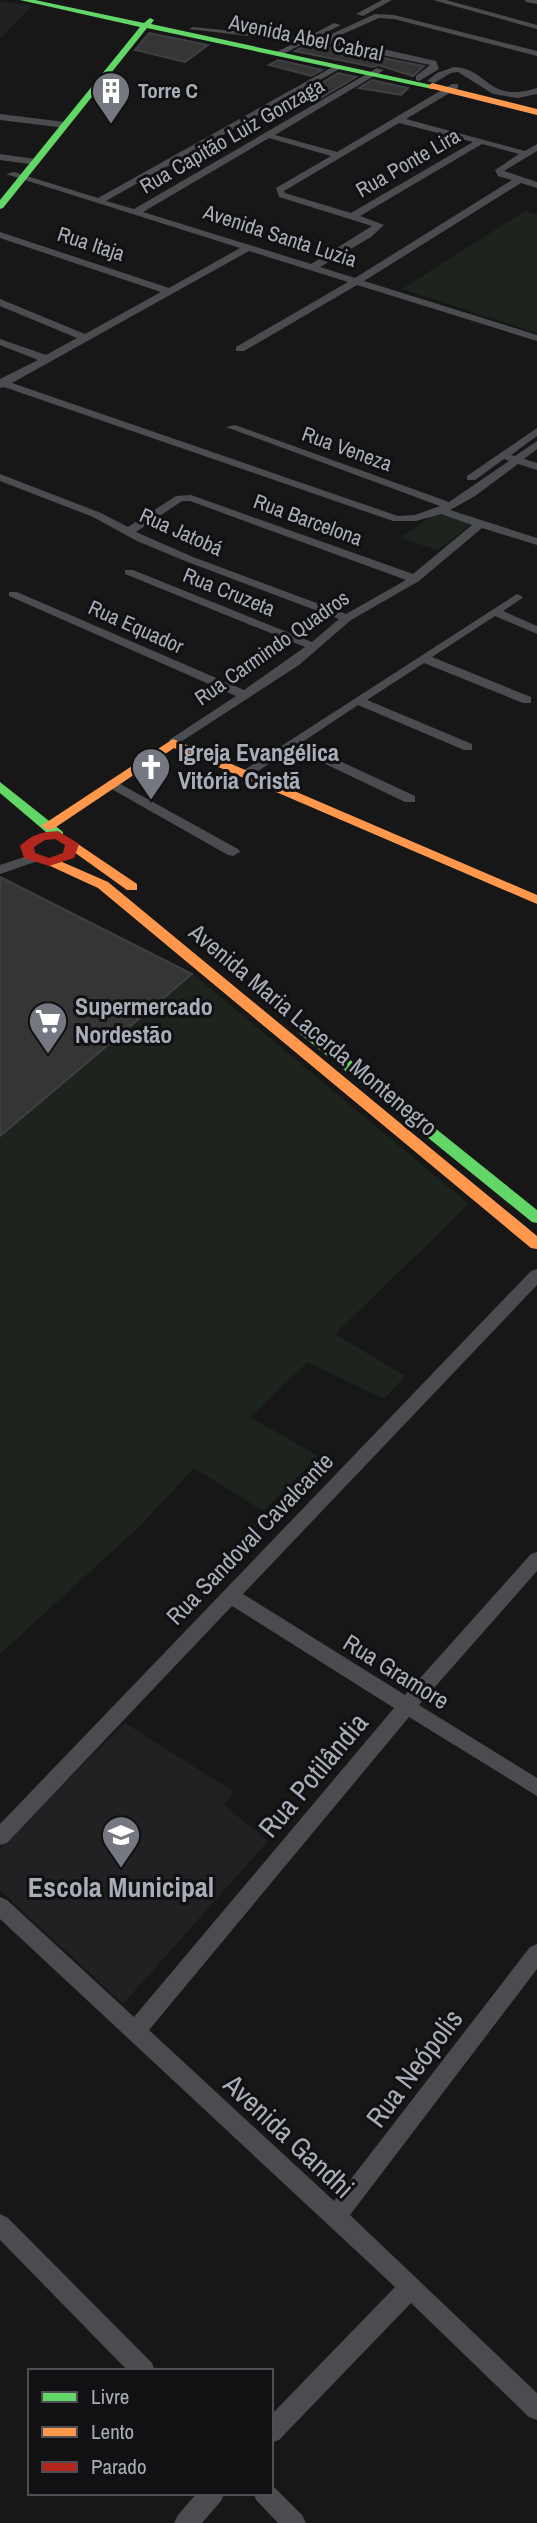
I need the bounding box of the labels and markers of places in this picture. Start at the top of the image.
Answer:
building icon: Torre C [90,70,132,125]
place label: Torre C [138,76,198,105]
place label: Igreja Evangélica Vitória Cristã [178,736,339,796]
church icon: Igreja Evangélica Vitória Cristã [130,746,172,801]
place label: Supermercado Nordestão [75,990,213,1050]
supermarket icon: Supermercado Nordestão [27,1000,69,1055]
school or university icon: Escola Municipal [100,1814,142,1869]
place label: Escola Municipal [28,1868,214,1906]

